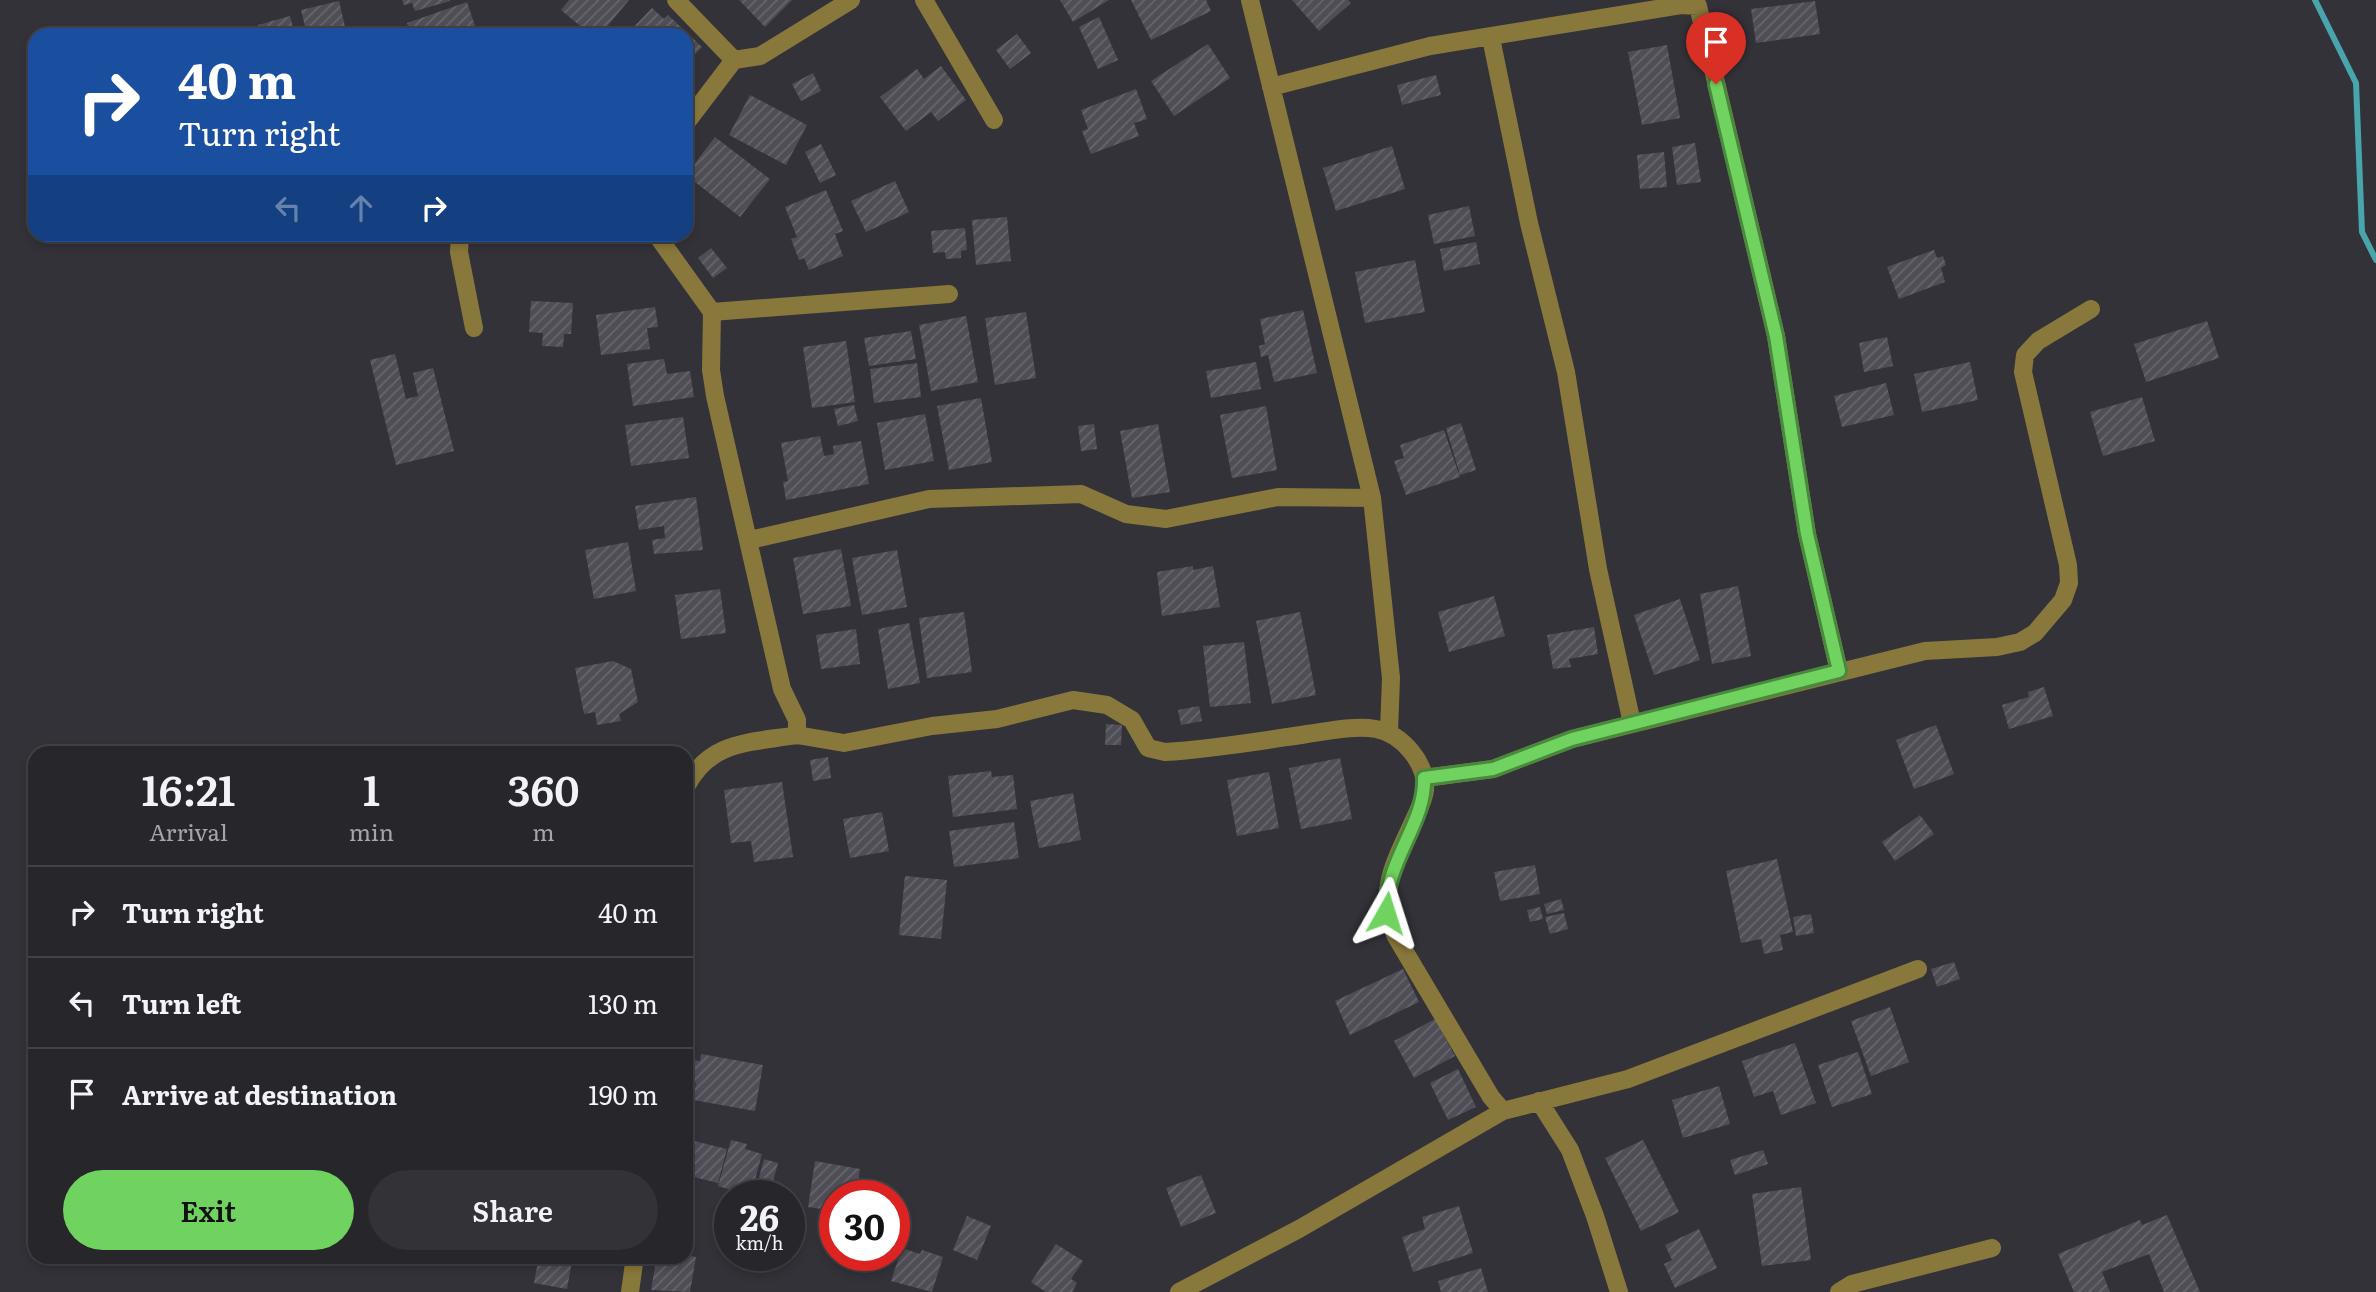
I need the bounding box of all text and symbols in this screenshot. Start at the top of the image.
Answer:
pin [1686,12.0,1746,84]
icon: arrive [1697,23,1735,61]
text: 40 m [178,41,296,114]
icon: right [63,56,154,147]
text: Turn right [178,108,340,156]
icon: left [269,189,307,227]
icon: ahead [342,189,380,227]
icon: right [415,189,453,227]
text: 16:21 [141,757,235,819]
text: 1 [363,757,380,819]
text: 360 [507,757,580,819]
text: Arrival [149,814,228,848]
text: min [349,814,394,848]
text: m [532,814,555,848]
position arrow [1349,876,1423,950]
text: Turn right [122,892,264,931]
text: 40 m [598,892,658,931]
icon: right [63,893,101,931]
text: Turn left [122,983,241,1022]
text: 130 m [588,983,658,1022]
icon: left [63,984,101,1022]
text: Arrive at destination [122,1074,397,1113]
text: 190 m [588,1074,658,1113]
icon: arrive [63,1075,101,1113]
button: Exit [63,1170,354,1250]
button: Share [368,1170,658,1250]
speed limit sign: 30 [819,1180,910,1271]
text: 26 [740,1190,779,1242]
text: km/h [736,1229,783,1256]

